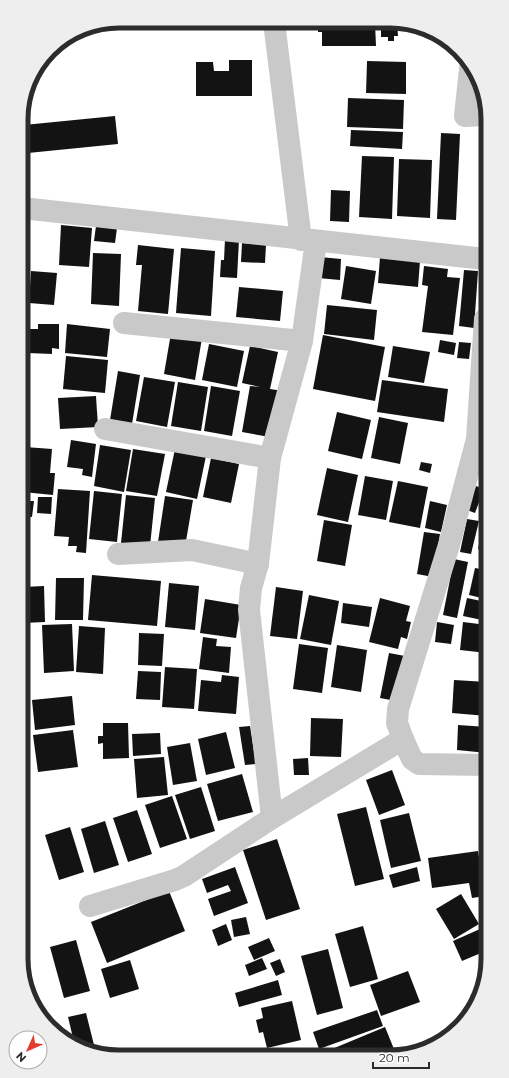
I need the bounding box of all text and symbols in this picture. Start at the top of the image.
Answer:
north arrow [8,1030,48,1070]
scale bar [373,1044,429,1070]
text: N [13,1049,29,1065]
text: 20 m [379,1050,410,1065]

